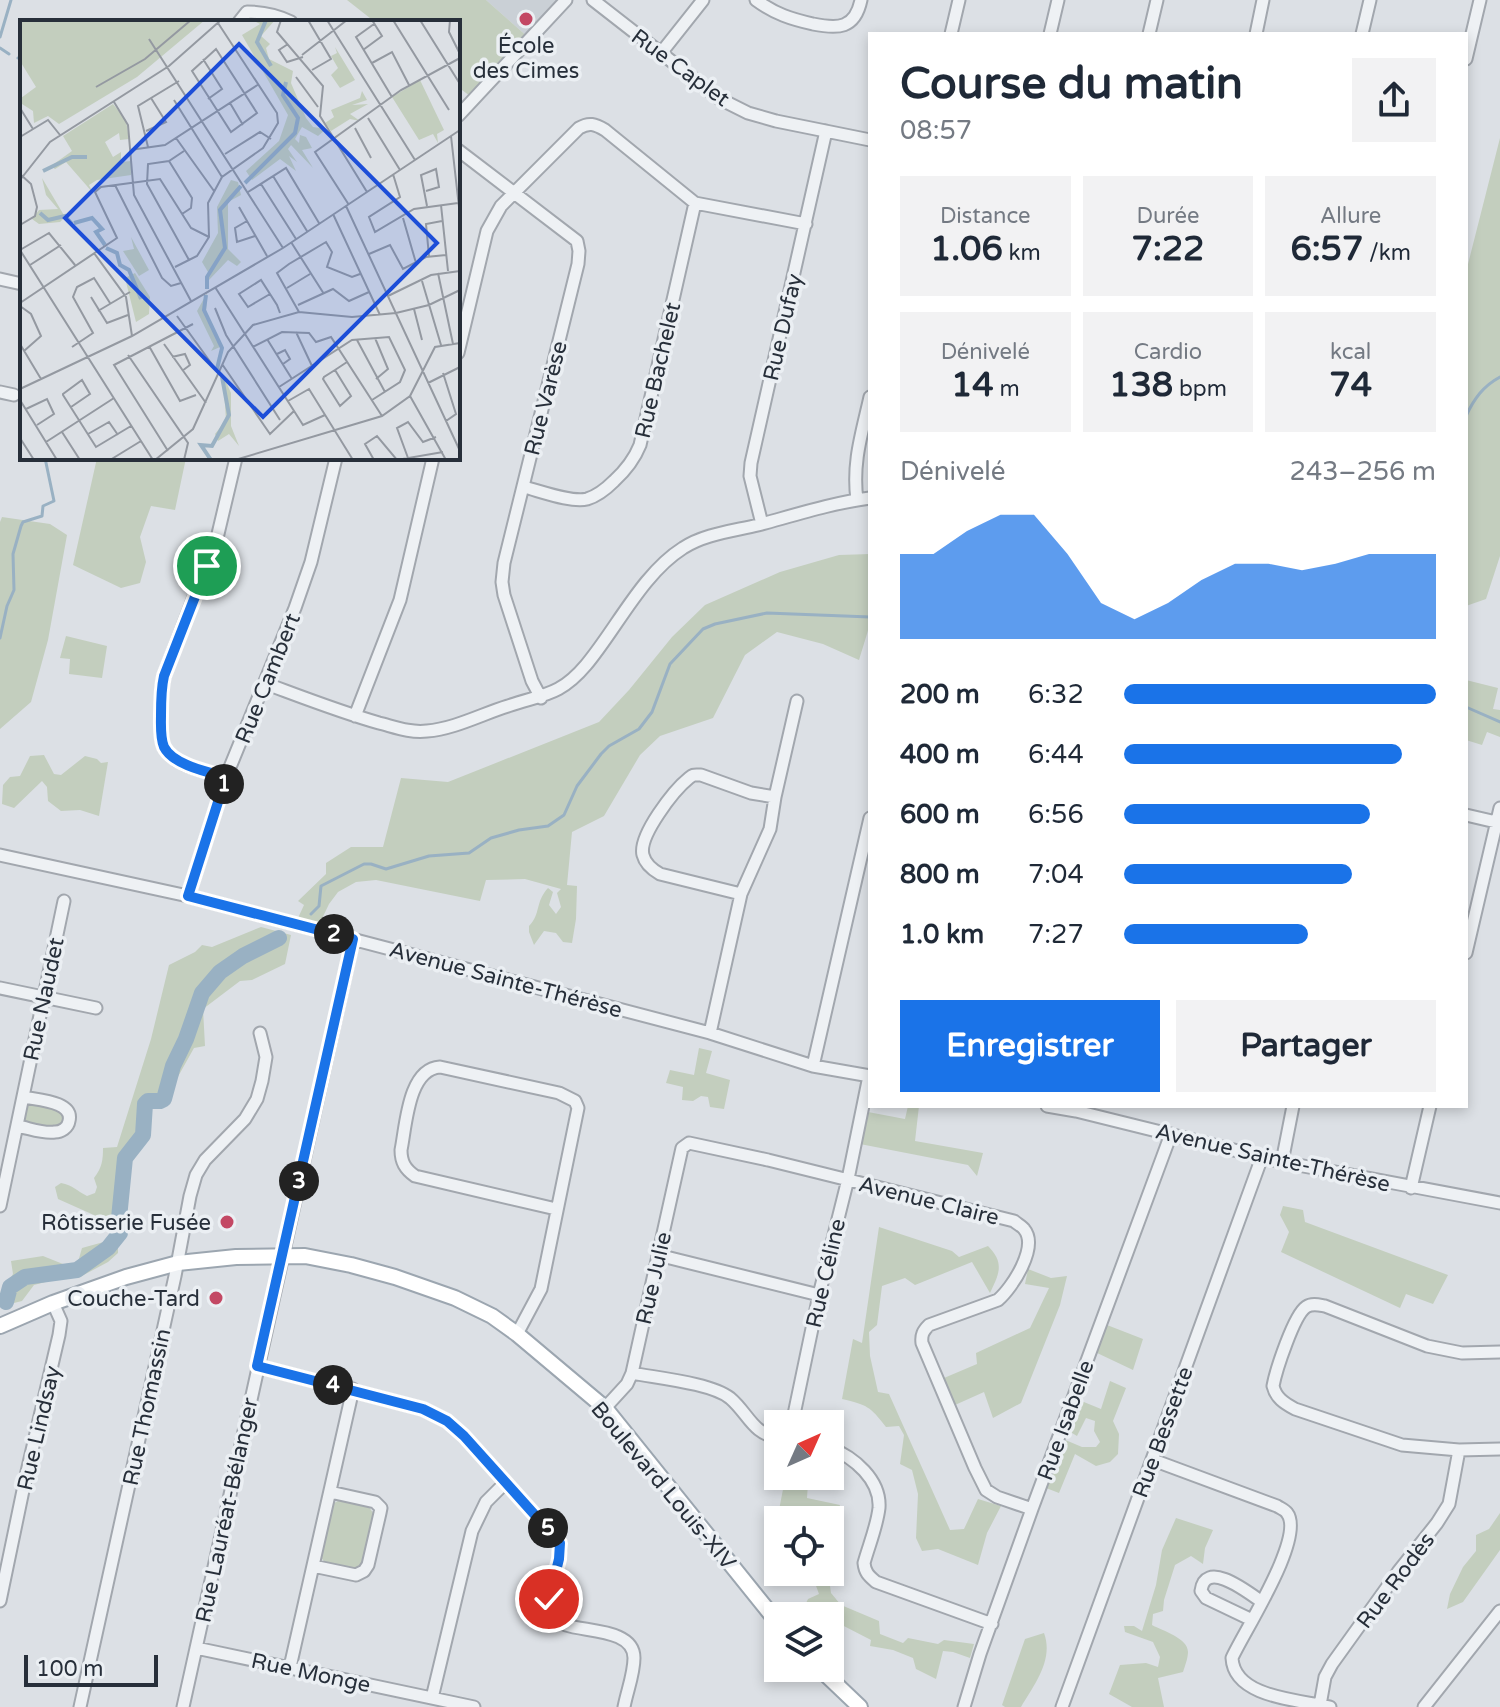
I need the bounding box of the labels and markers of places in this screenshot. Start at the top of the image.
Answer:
marker: École des Cimes [517,10,535,28]
place label: École des Cimes [473,32,579,84]
pin [173,532,241,600]
pin: 1 [204,764,244,804]
pin: 2 [314,914,354,954]
pin: 3 [279,1161,319,1201]
place label: Rôtisserie Fusée [41,1210,211,1236]
marker: Rôtisserie Fusée [218,1213,236,1231]
place label: Couche-Tard [67,1286,200,1312]
marker: Couche-Tard [207,1289,225,1307]
pin: 4 [313,1365,353,1405]
pin: 5 [528,1508,568,1548]
pin [515,1565,583,1633]

